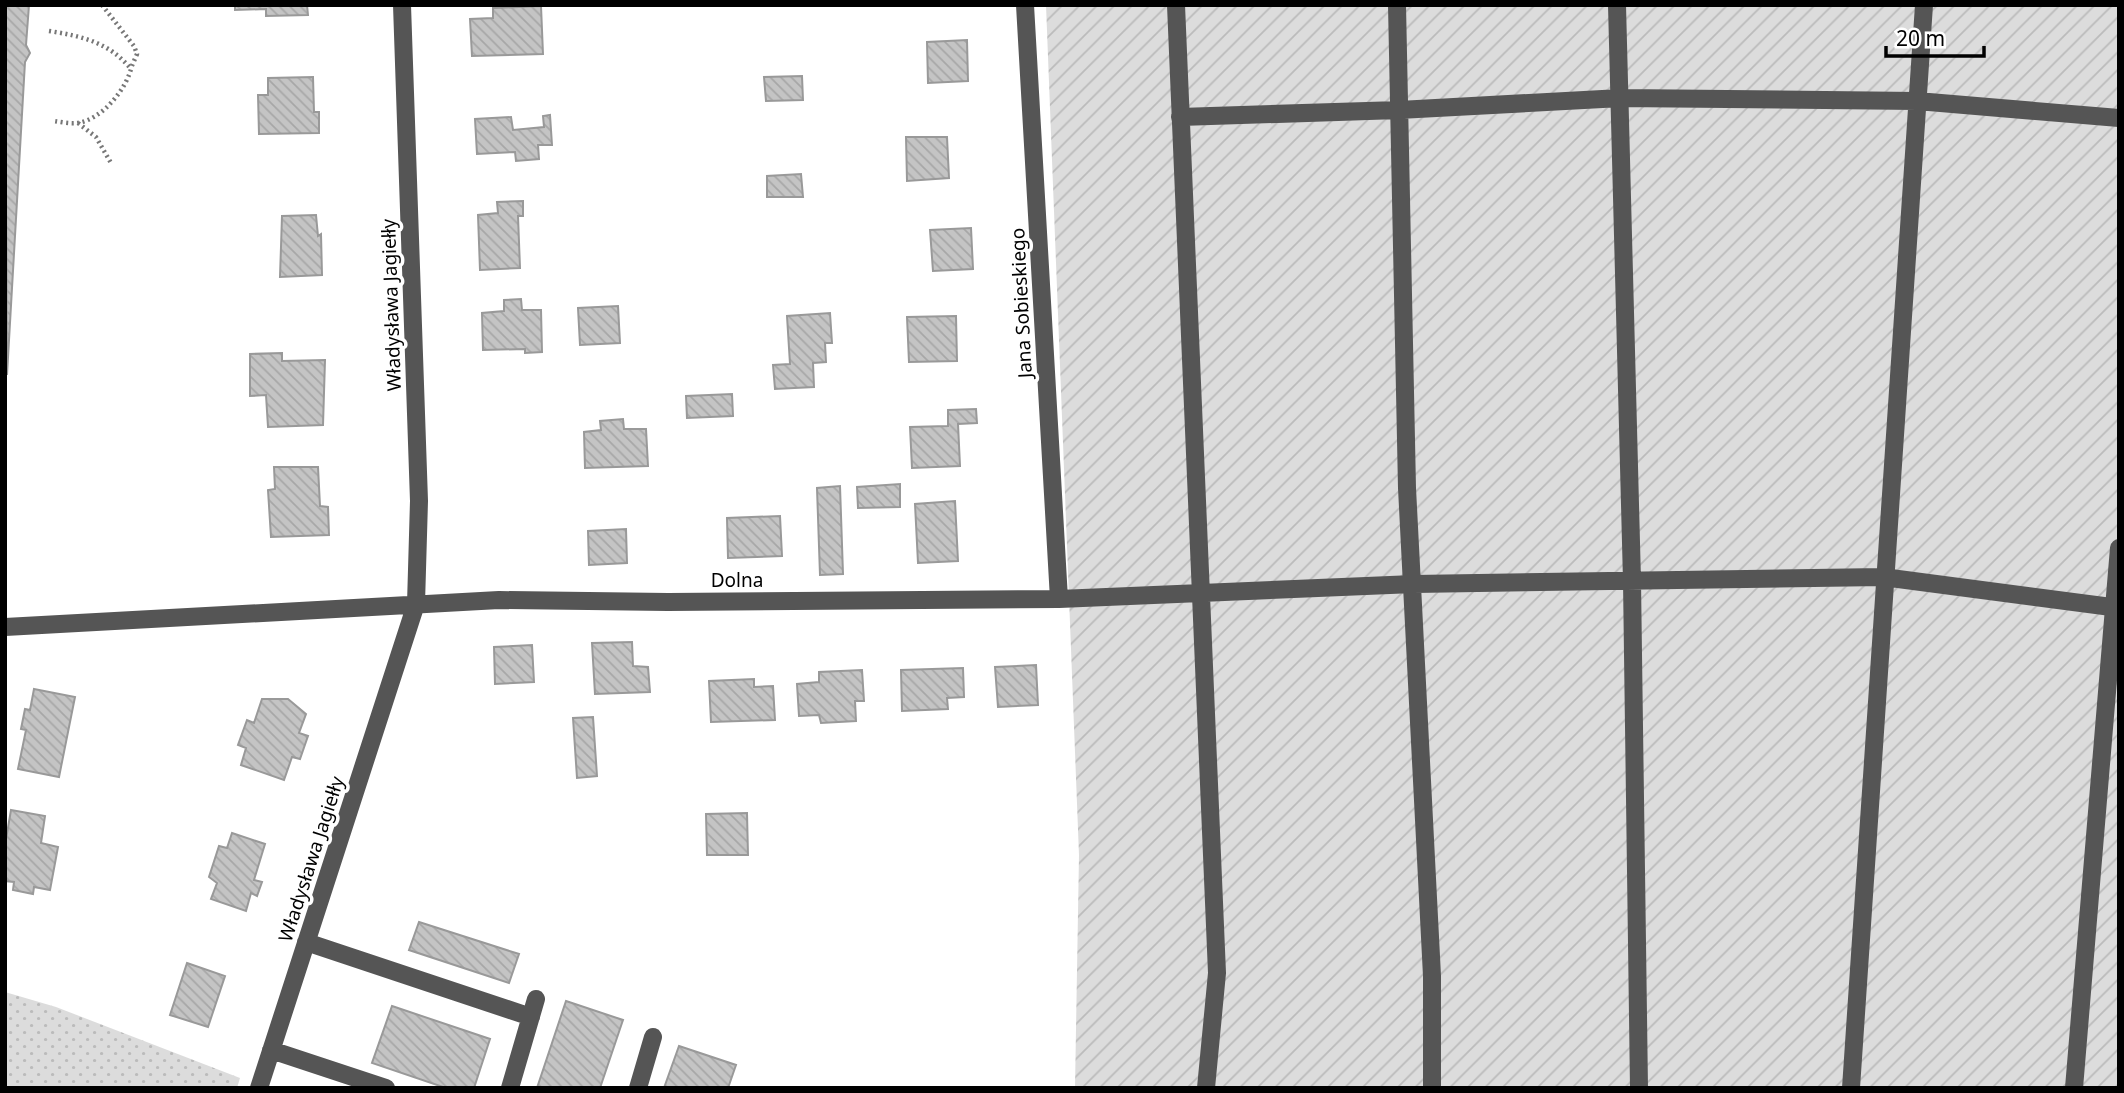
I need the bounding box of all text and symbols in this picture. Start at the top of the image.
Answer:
scale bar [1886,14,1984,58]
text: 20 m [1896,24,1945,52]
street label: Władysława Jagiełły [375,218,407,392]
street label: Jana Sobieskiego [1004,227,1038,381]
street label: Dolna [711,567,763,593]
street label: Władysława Jagiełły [272,773,350,945]

